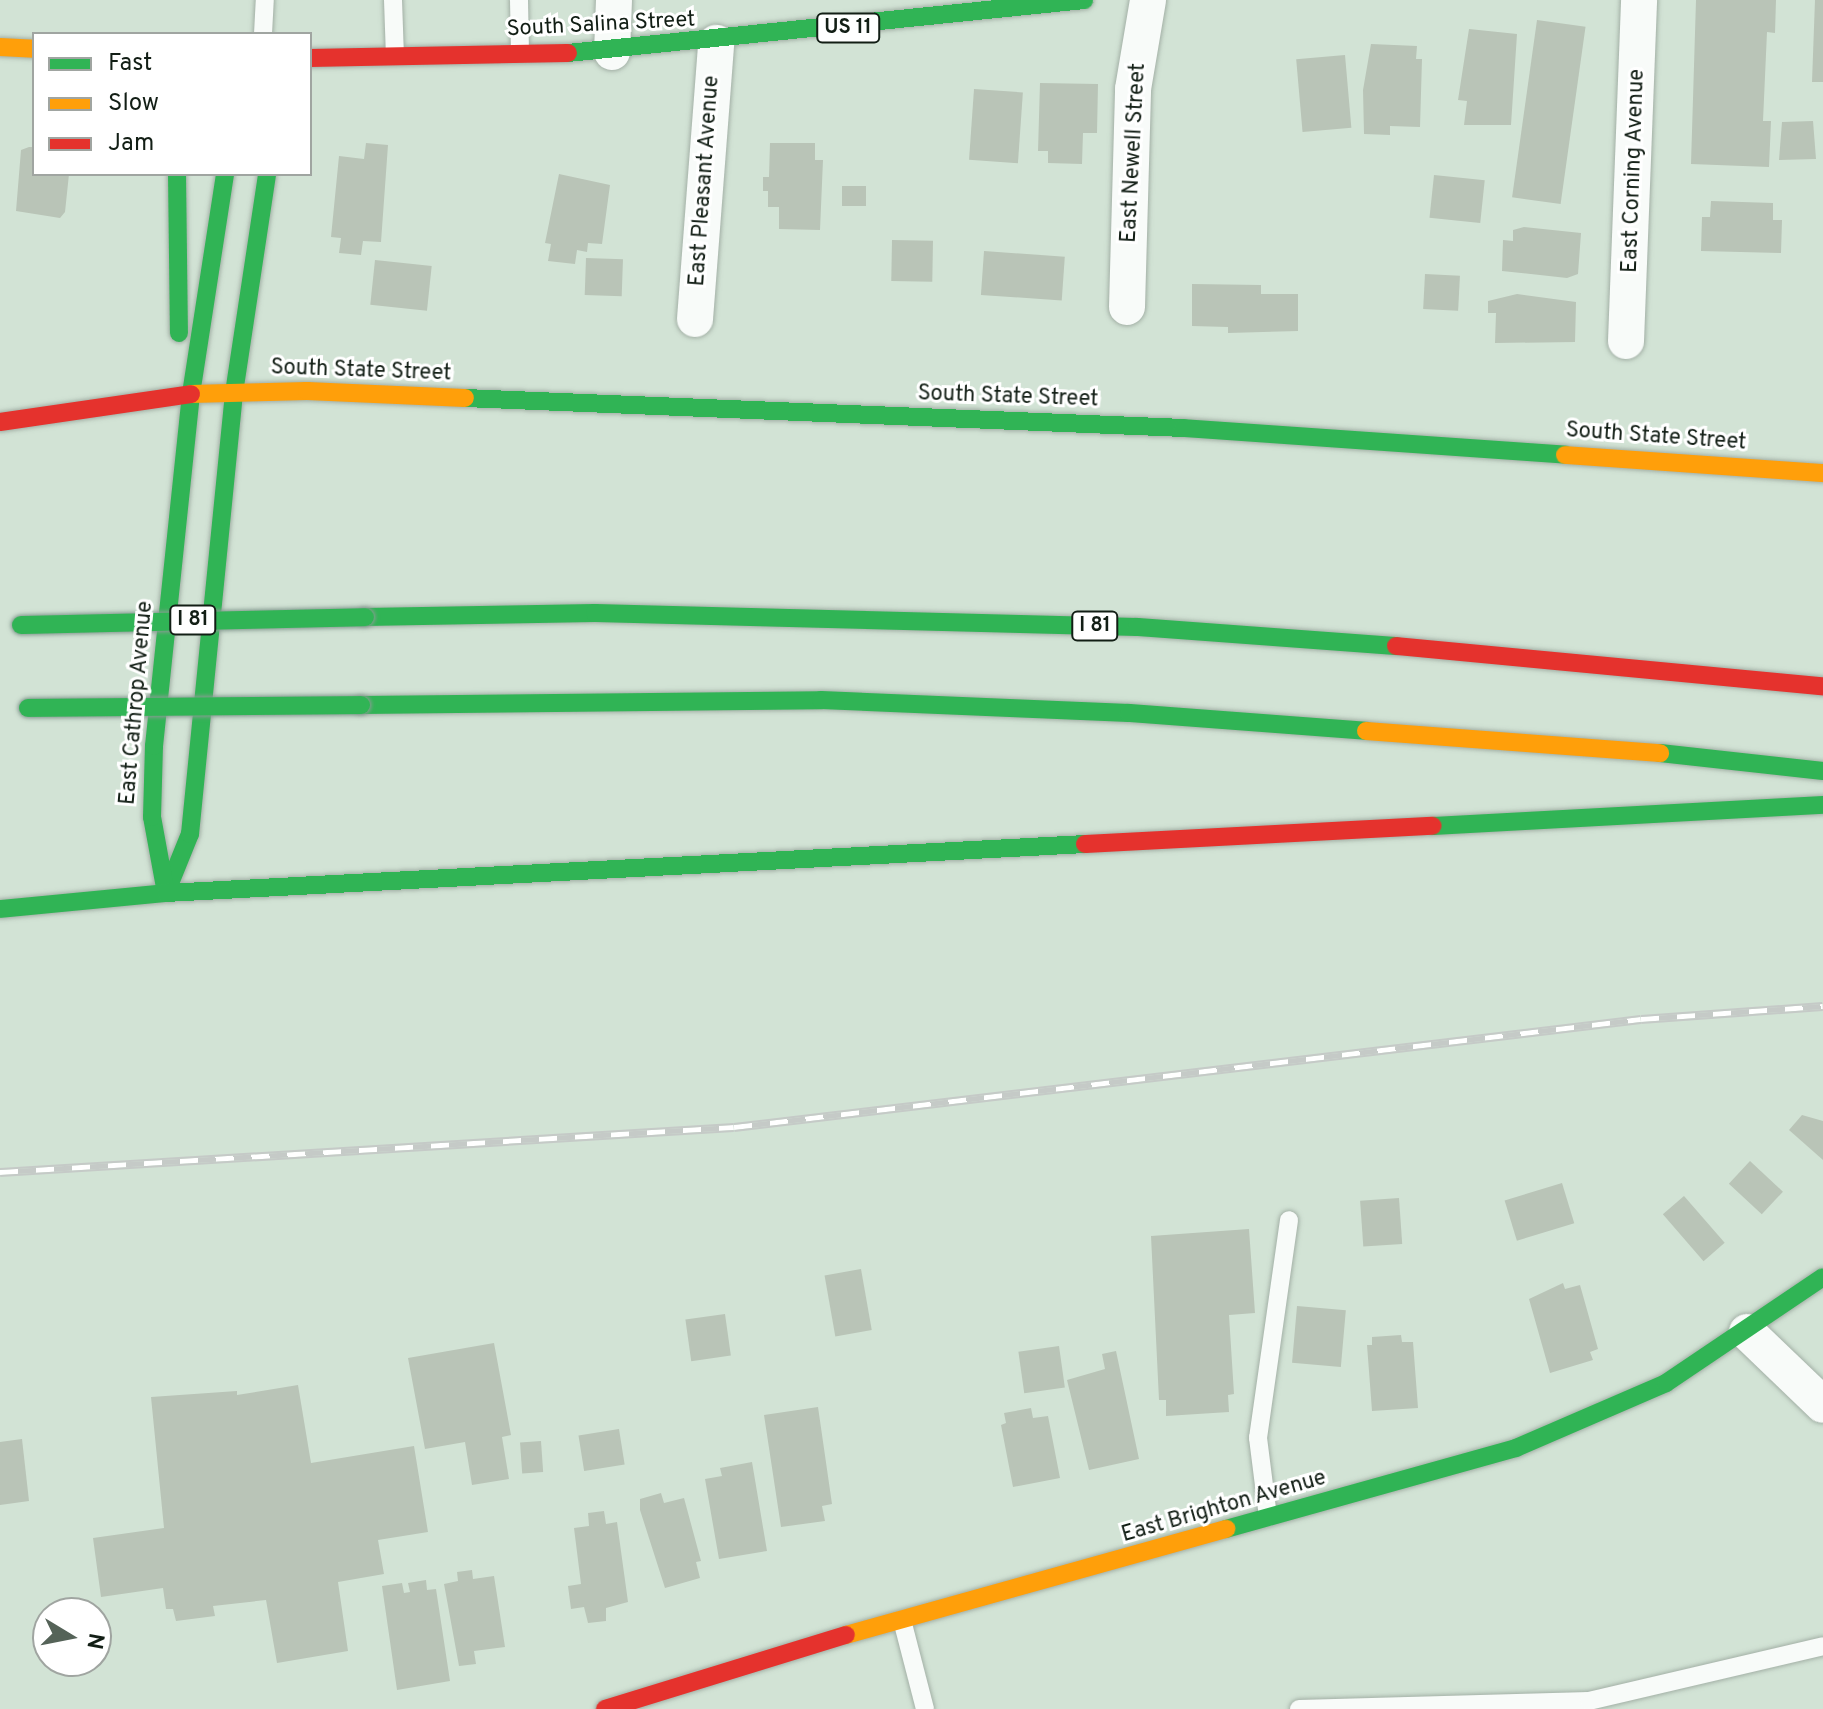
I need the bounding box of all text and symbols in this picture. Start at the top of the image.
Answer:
street label: South Salina Street [506,7,696,43]
road number: US 11 [816,12,880,44]
legend [32,32,312,176]
text: Fast [108,49,152,79]
street label: East Newell Street [1116,62,1152,244]
street label: East Corning Avenue [1617,68,1651,274]
street label: East Pleasant Avenue [684,74,726,288]
text: Slow [108,89,159,119]
text: Jam [108,129,154,159]
street label: South State Street [270,355,452,387]
street label: South State Street [917,381,1099,413]
street label: South State Street [1565,418,1747,456]
street label: East Cathrop Avenue [115,599,159,807]
road number: I 81 [169,604,217,636]
road number: I 81 [1071,610,1119,642]
street label: East Brighton Avenue [1118,1465,1330,1549]
north arrow [32,1597,112,1677]
text: N [79,1631,109,1651]

